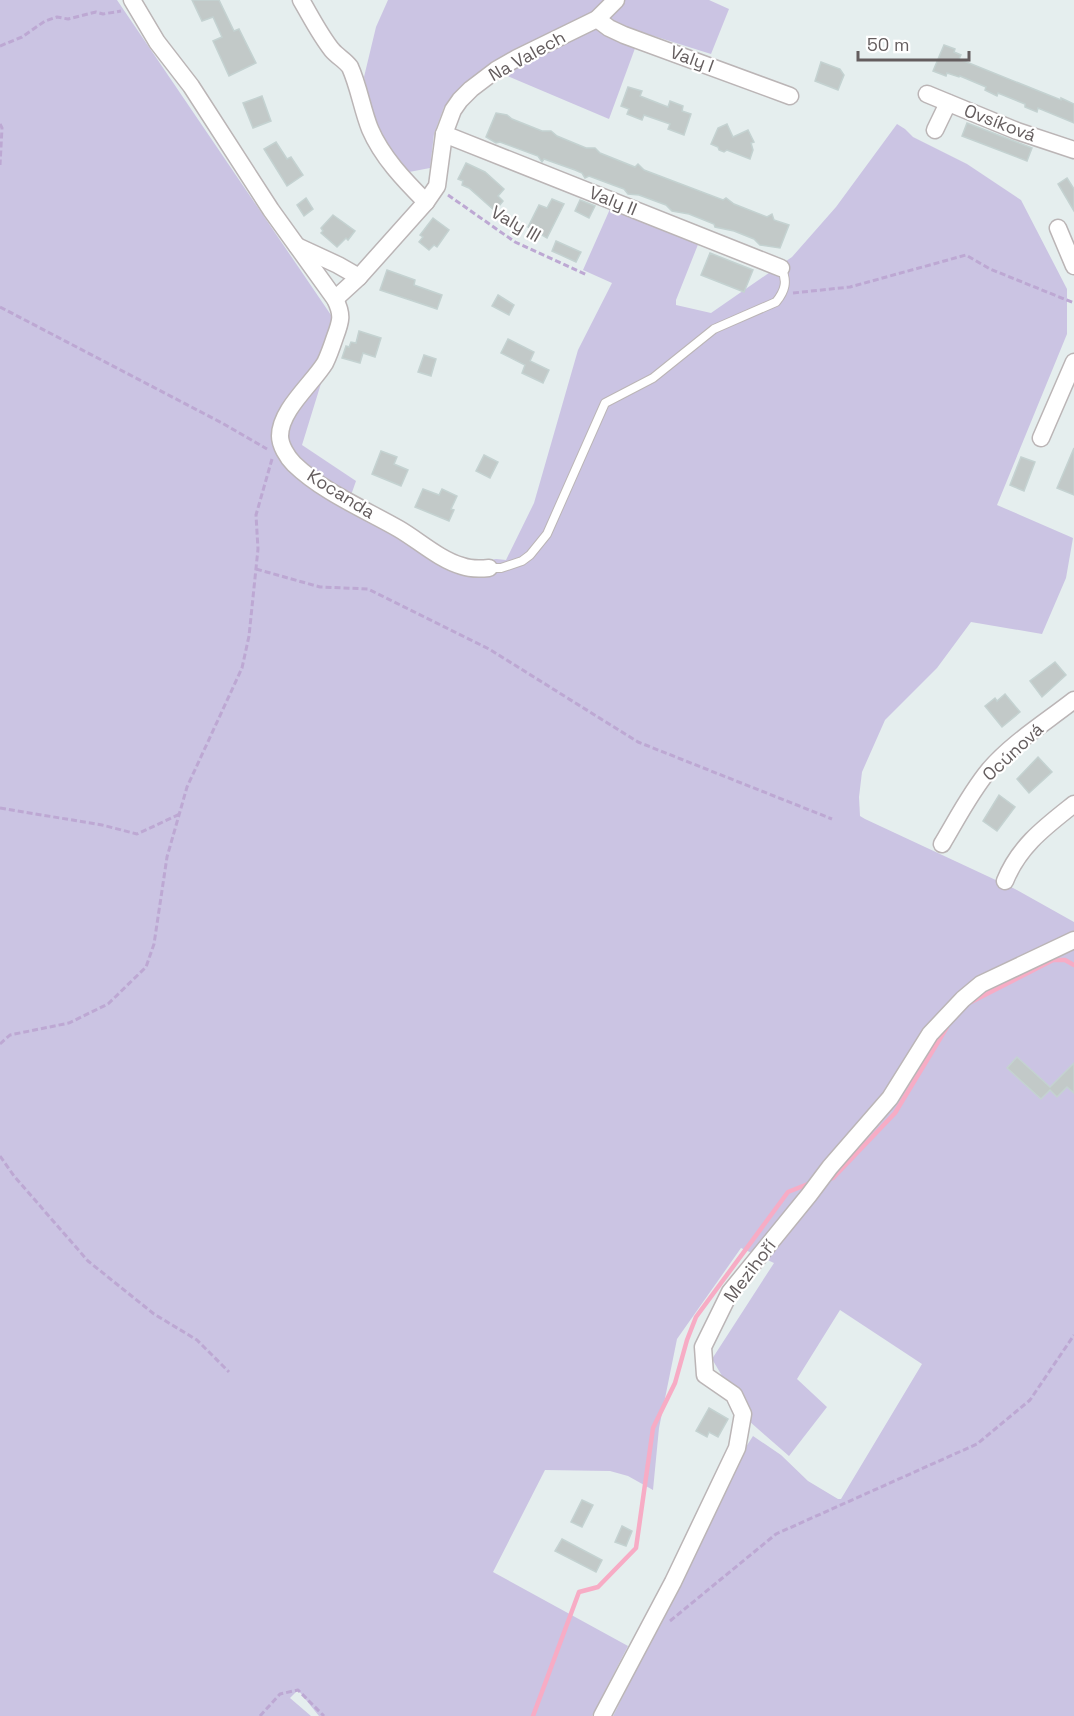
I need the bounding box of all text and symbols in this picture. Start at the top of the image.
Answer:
scale bar [858,24,969,62]
street label: Na Valech [484,25,569,86]
text: 50 m [867,33,909,56]
street label: Valy I [667,40,717,77]
street label: Ovsíková [961,98,1039,147]
street label: Valy II [586,181,641,221]
street label: Valy III [487,200,545,247]
street label: Kocanda [303,464,380,523]
street label: Ocúnová [977,718,1048,786]
street label: Mezihoří [718,1234,781,1307]

